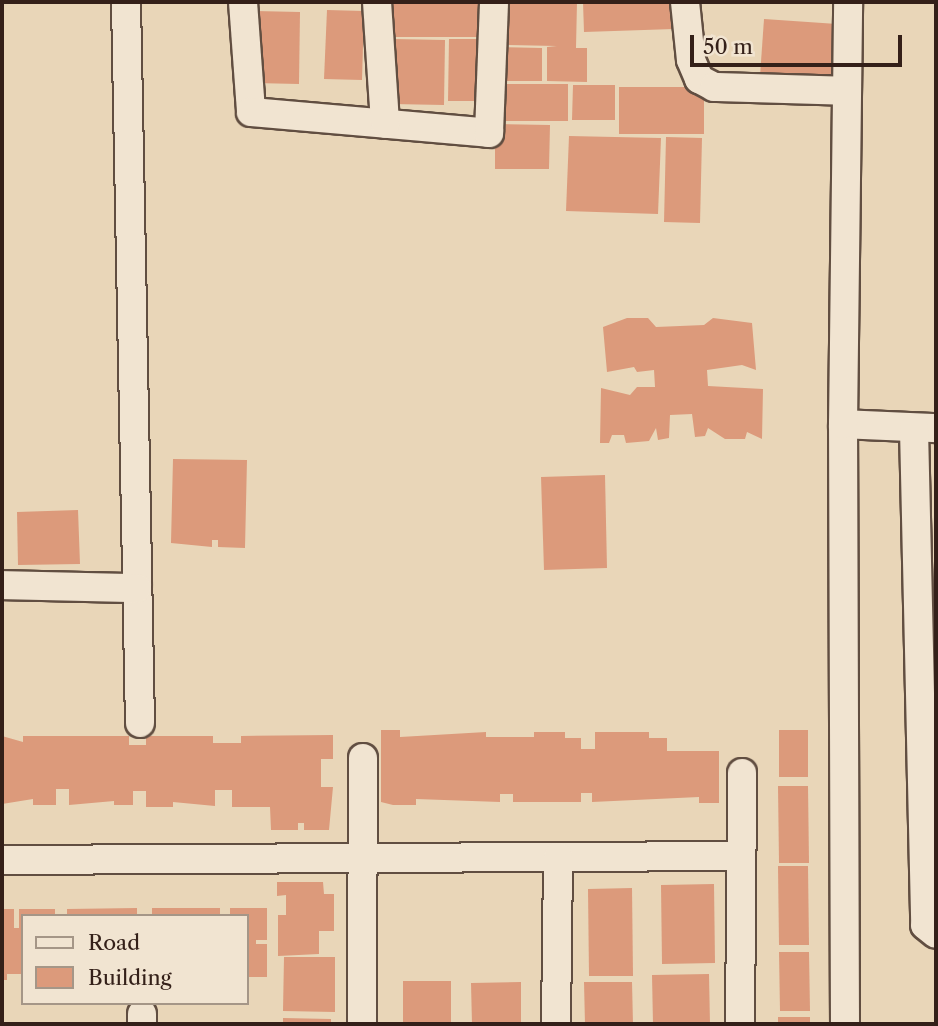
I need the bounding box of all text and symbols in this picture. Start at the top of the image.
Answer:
scale bar [693,21,905,65]
text: 50 m [703,34,753,59]
legend [21,914,248,1005]
text: Road [88,930,140,955]
text: Building [88,965,172,990]

